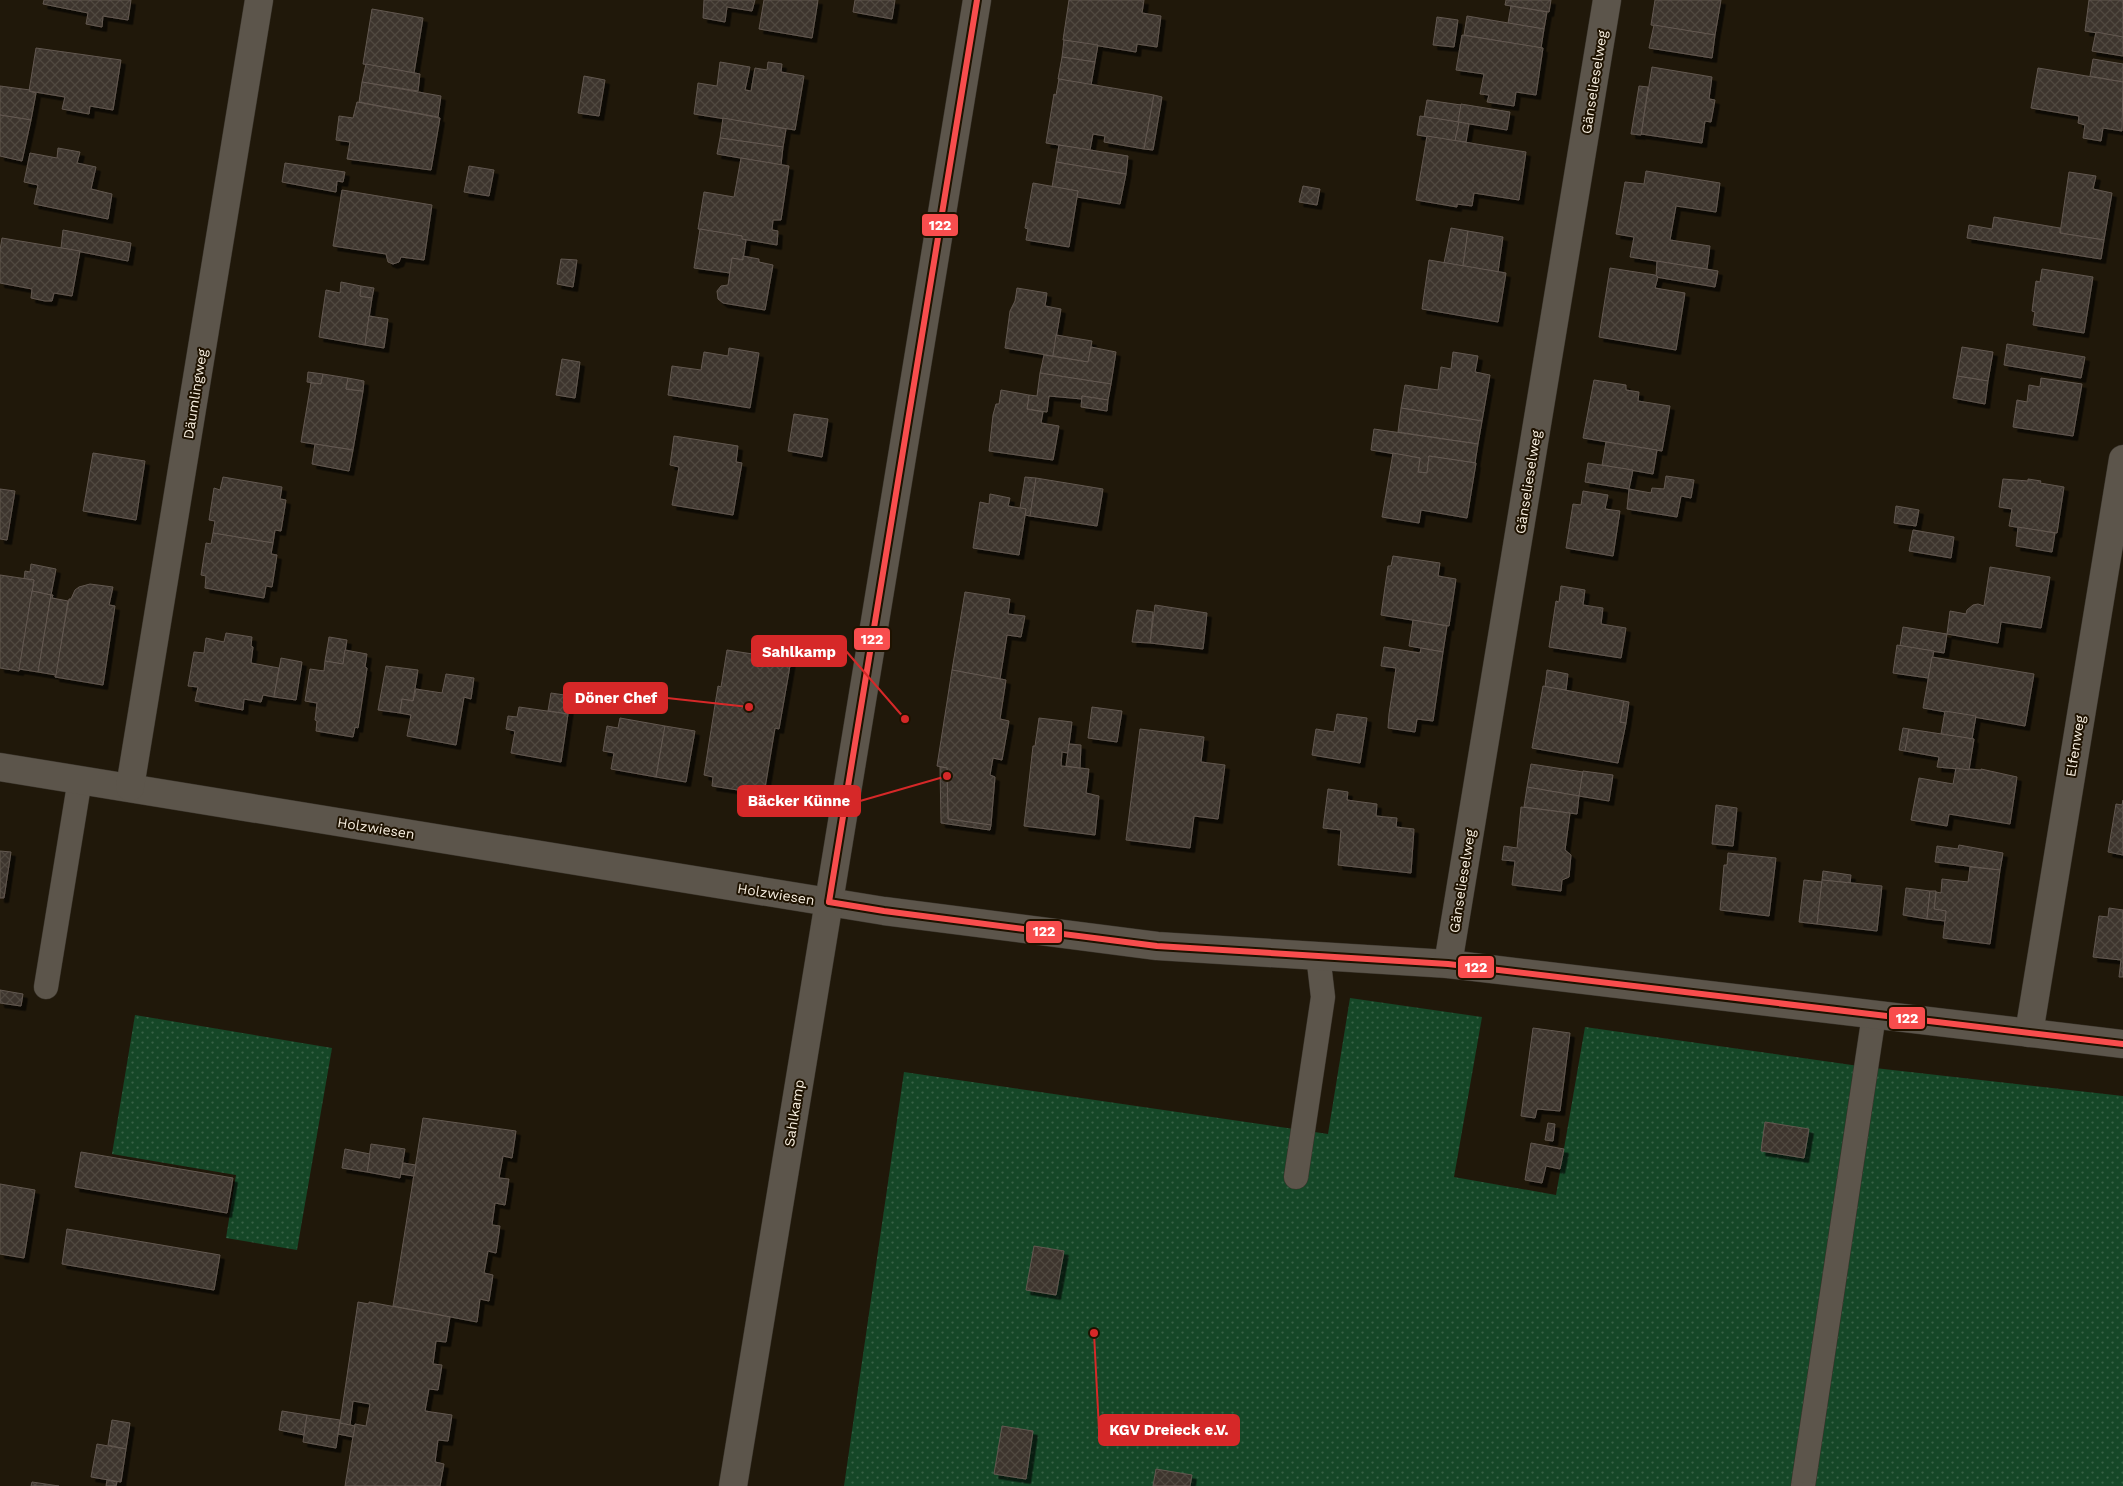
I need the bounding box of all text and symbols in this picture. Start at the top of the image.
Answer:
street label: Gänselieselweg [1578,28,1610,135]
line badge: 122 [921,213,959,237]
text: 122 [929,217,951,233]
street label: Däumlingweg [180,347,210,440]
street label: Gänselieselweg [1512,428,1544,535]
line badge: 122 [853,627,891,651]
text: 122 [861,631,883,647]
callout: Sahlkamp [752,636,846,666]
text: Sahlkamp [762,643,836,661]
callout: Döner Chef [564,683,667,713]
text: Döner Chef [575,689,658,707]
street label: Elfenweg [2062,714,2088,778]
callout: Bäcker Künne [738,786,860,816]
text: Bäcker Künne [748,792,850,810]
street label: Holzwiesen [336,814,416,842]
street label: Gänselieselweg [1446,827,1478,934]
street label: Holzwiesen [736,880,816,908]
line badge: 122 [1025,920,1063,944]
text: 122 [1033,923,1055,939]
line badge: 122 [1457,955,1495,979]
text: 122 [1465,959,1487,975]
line badge: 122 [1888,1006,1926,1030]
text: 122 [1896,1010,1918,1026]
street label: Sahlkamp [781,1078,807,1148]
callout: KGV Dreieck e.V. [1099,1415,1239,1445]
text: KGV Dreieck e.V. [1109,1421,1229,1439]

